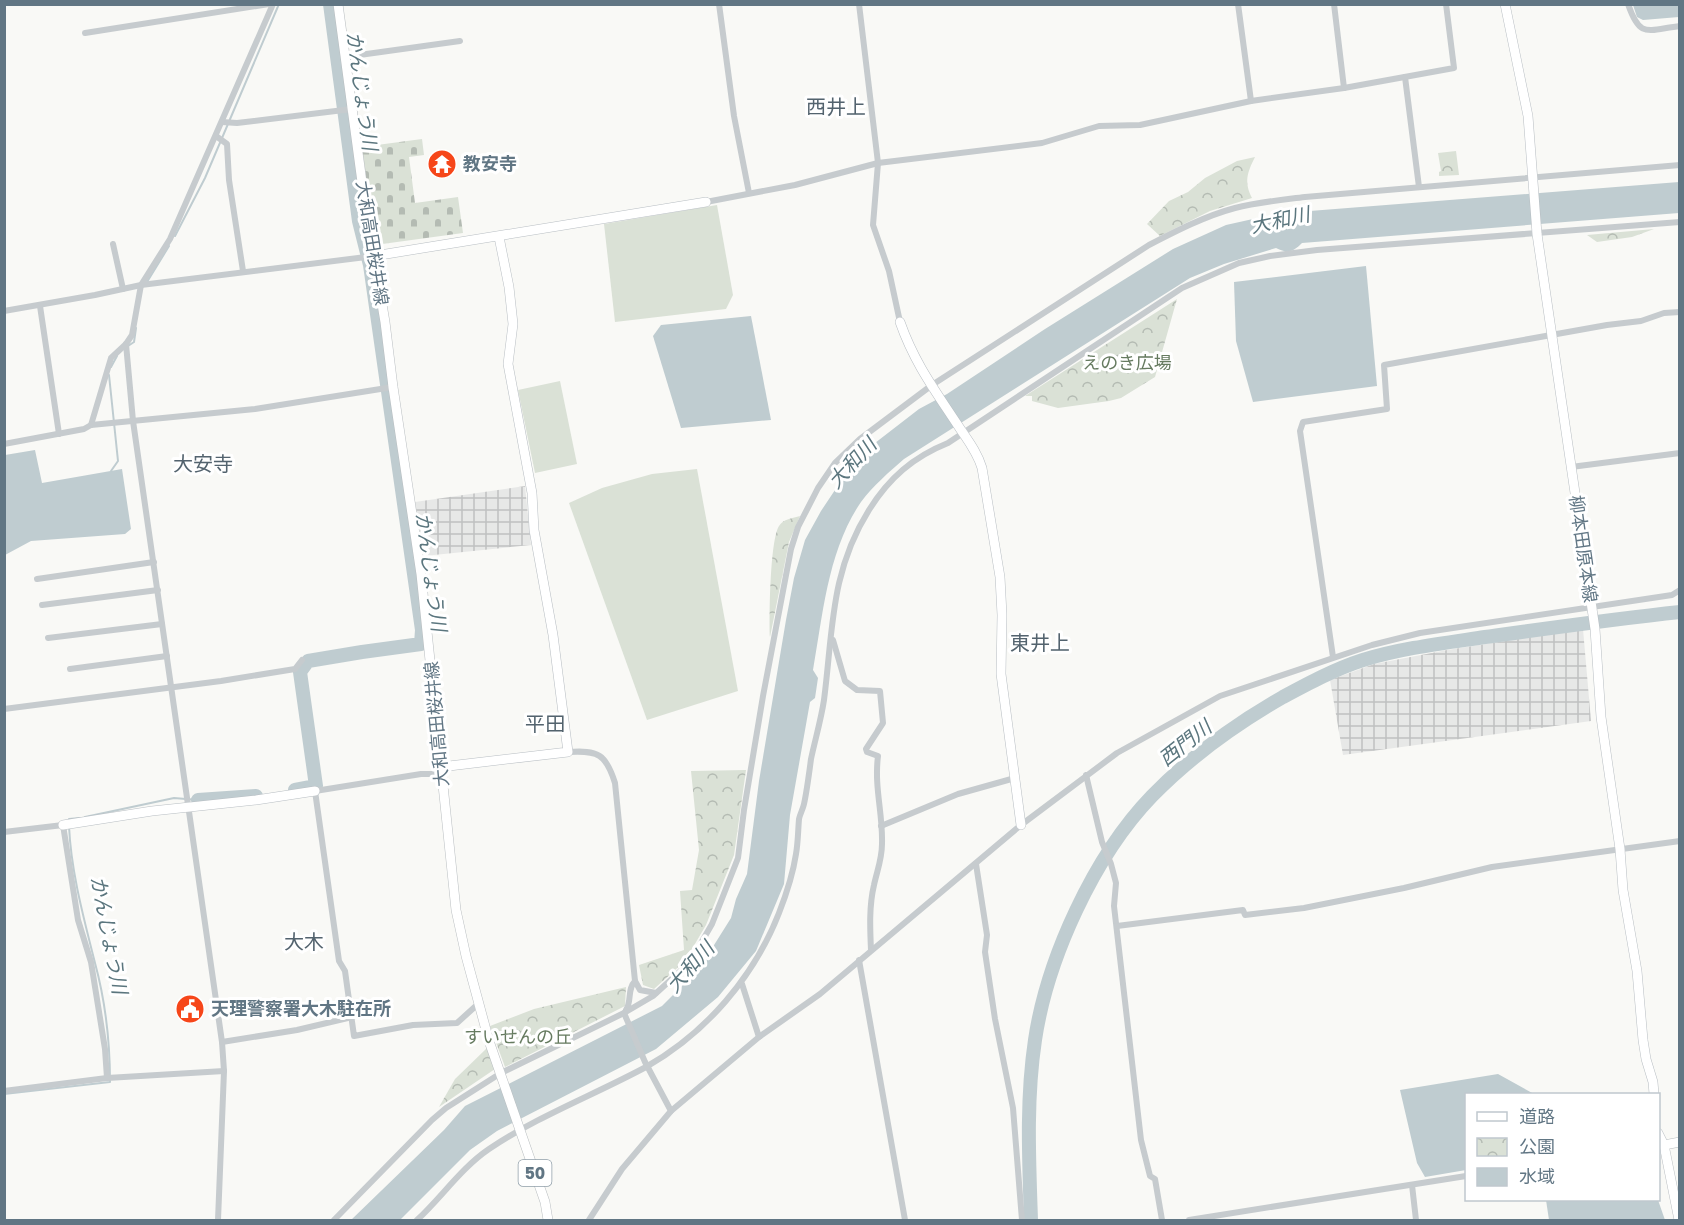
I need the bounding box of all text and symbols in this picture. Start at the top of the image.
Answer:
water label: かんじょう川 [343,30,384,154]
district label: 西井上 [806,94,866,118]
temple icon: 教安寺 [426,148,458,180]
place label: 教安寺 [463,152,517,174]
street label: 大和高田桜井線 [352,179,394,307]
water label: 大和川 [1248,201,1314,237]
park label: えのき広場 [1082,351,1172,373]
water label: 大和川 [822,431,882,492]
district label: 大安寺 [173,451,233,475]
street label: 柳本田原本線 [1566,494,1602,604]
water label: かんじょう川 [412,511,453,635]
district label: 東井上 [1010,630,1070,654]
street label: 大和高田桜井線 [420,660,452,788]
district label: 平田 [525,711,565,735]
water label: 西門川 [1153,713,1217,770]
water label: かんじょう川 [87,874,134,998]
district label: 大木 [284,929,324,953]
water label: 大和川 [660,935,720,997]
public building icon: 天理警察署大木駐在所 [174,993,206,1025]
place label: 天理警察署大木駐在所 [211,997,391,1019]
park label: すいせんの丘 [464,1025,572,1047]
legend [1465,1093,1660,1201]
text: 道路 [1519,1105,1555,1127]
text: 公園 [1519,1135,1555,1157]
road number: 50 [518,1160,552,1186]
text: 水域 [1519,1165,1555,1187]

